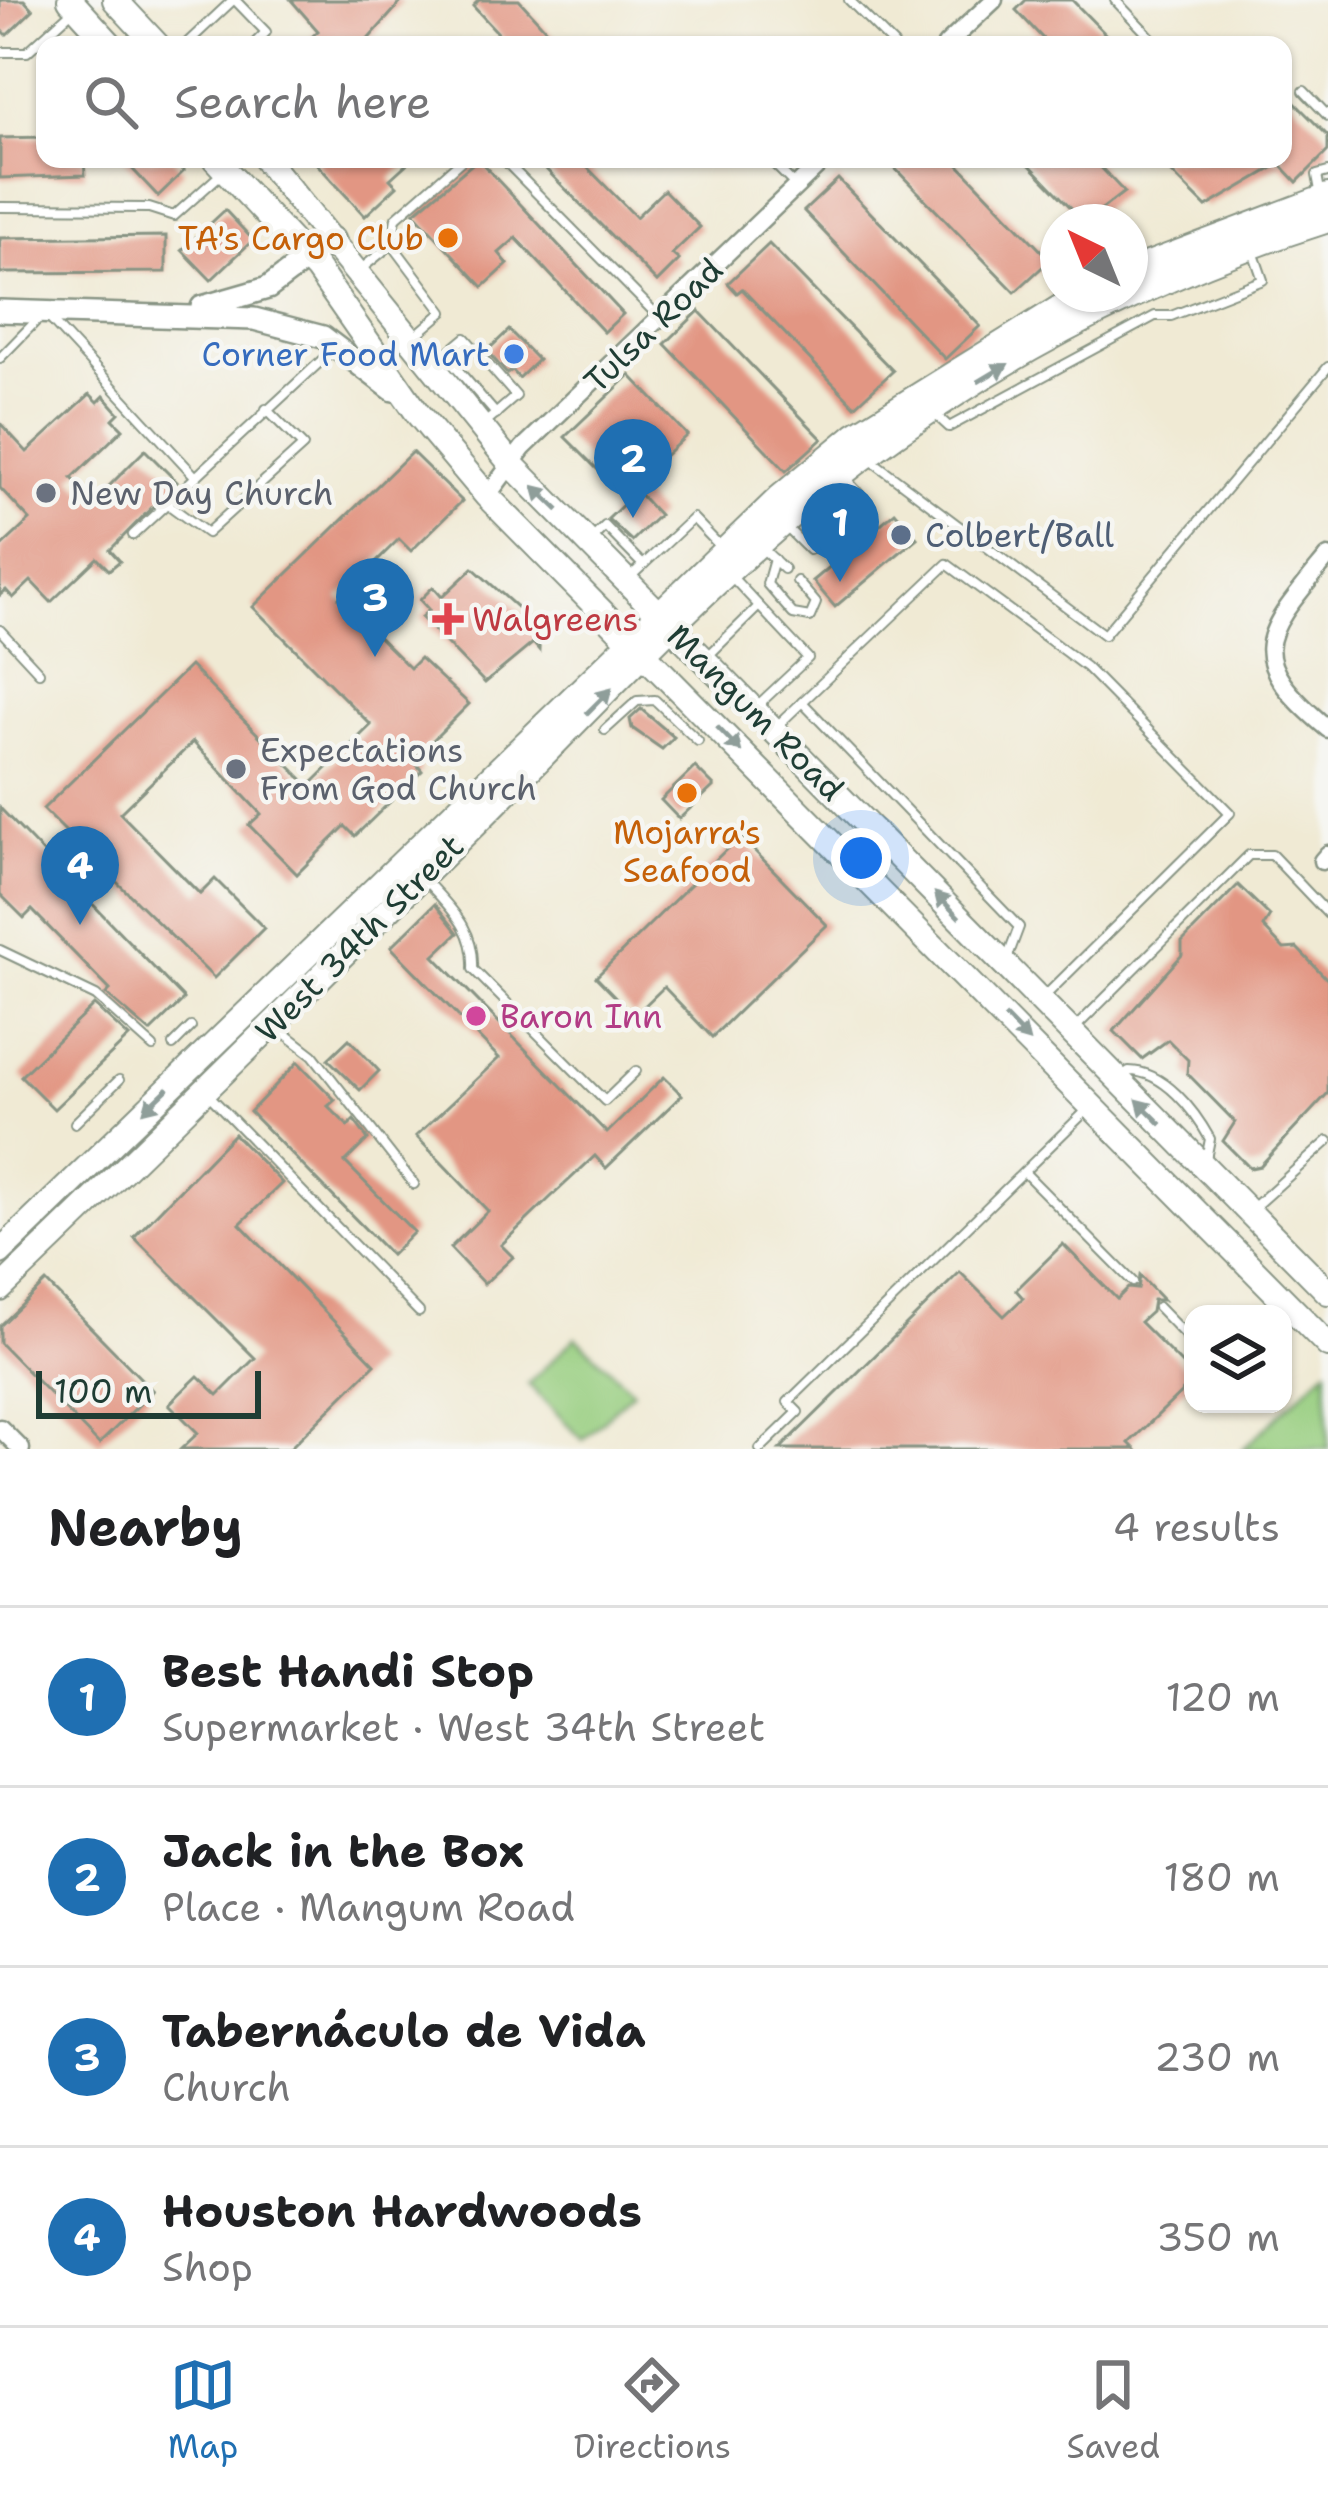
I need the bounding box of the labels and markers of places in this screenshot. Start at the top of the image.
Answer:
place label: TA's Cargo Club [178,216,424,261]
marker: TA's Cargo Club [435,225,461,251]
place label: Corner Food Mart [202,332,490,377]
marker: Corner Food Mart [501,341,527,367]
pin: 2 [594,419,672,518]
place label: New Day Church [70,471,333,516]
marker: New Day Church [33,480,59,506]
pin: 1 [801,483,879,582]
place label: Colbert/Ball [925,513,1114,558]
marker: Colbert/Ball [888,522,914,548]
pin: 3 [336,558,414,657]
place label: Walgreens [472,597,639,642]
marker: Walgreens [435,606,461,632]
place label: Expectations From God Church [260,728,537,811]
marker: Expectations From God Church [223,756,249,782]
marker: Mojarra's Seafood [674,780,700,806]
place label: Mojarra's Seafood [613,810,761,893]
pin: 4 [41,826,119,925]
place label: Baron Inn [500,994,662,1039]
marker: Baron Inn [463,1003,489,1029]

